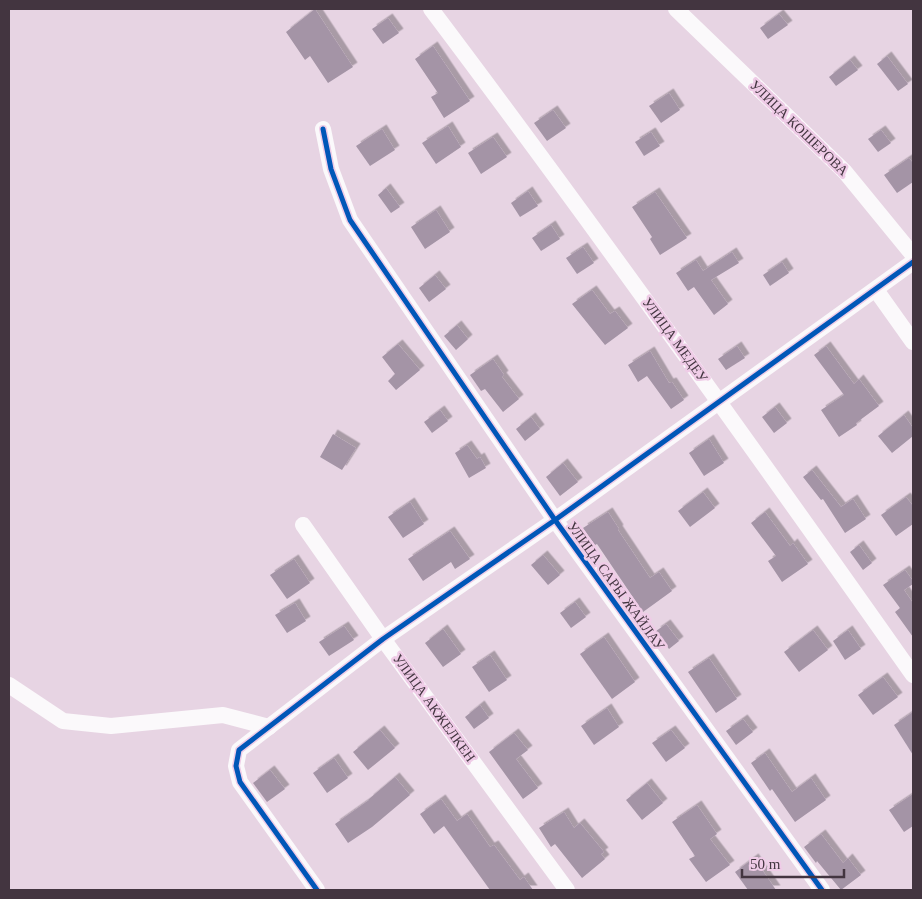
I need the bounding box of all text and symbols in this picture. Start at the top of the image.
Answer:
street label: УЛИЦА КОШЕРОВА [747,77,852,179]
street label: УЛИЦА МЕДЕУ [639,295,711,385]
street label: УЛИЦА САРЫ ЖАЙЛАУ [564,518,668,653]
street label: УЛИЦА АКЖЕЛКЕН [390,651,478,765]
scale bar [742,846,844,878]
text: 50 m [750,856,781,872]

